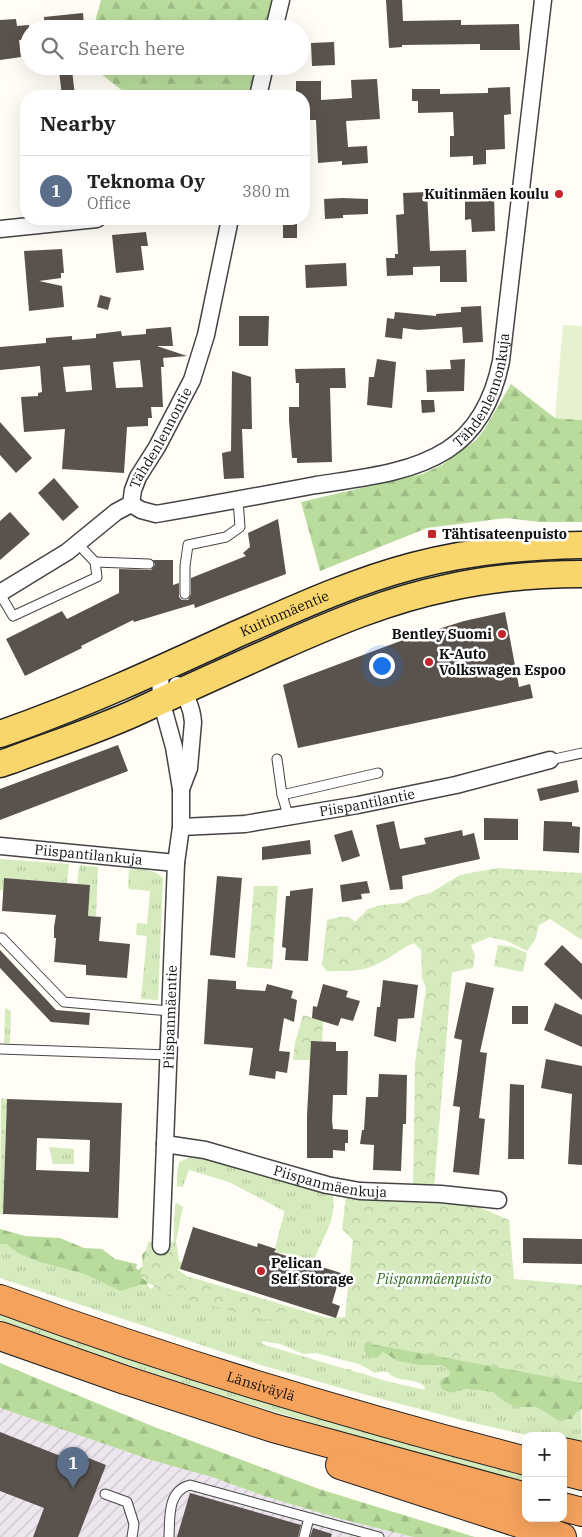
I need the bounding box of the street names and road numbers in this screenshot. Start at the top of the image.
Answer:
street label: Tähdenlennonkuja [449,332,513,451]
street label: Tähdenlennontie [125,384,196,491]
street label: Kuitinmäentie [237,586,332,641]
street label: Piispantilantie [318,785,416,820]
street label: Piispantilankuja [34,840,144,869]
street label: Piispanmäentie [159,965,181,1069]
street label: Piispanmäenkuja [271,1161,388,1201]
street label: Länsiväylä [224,1367,297,1405]

